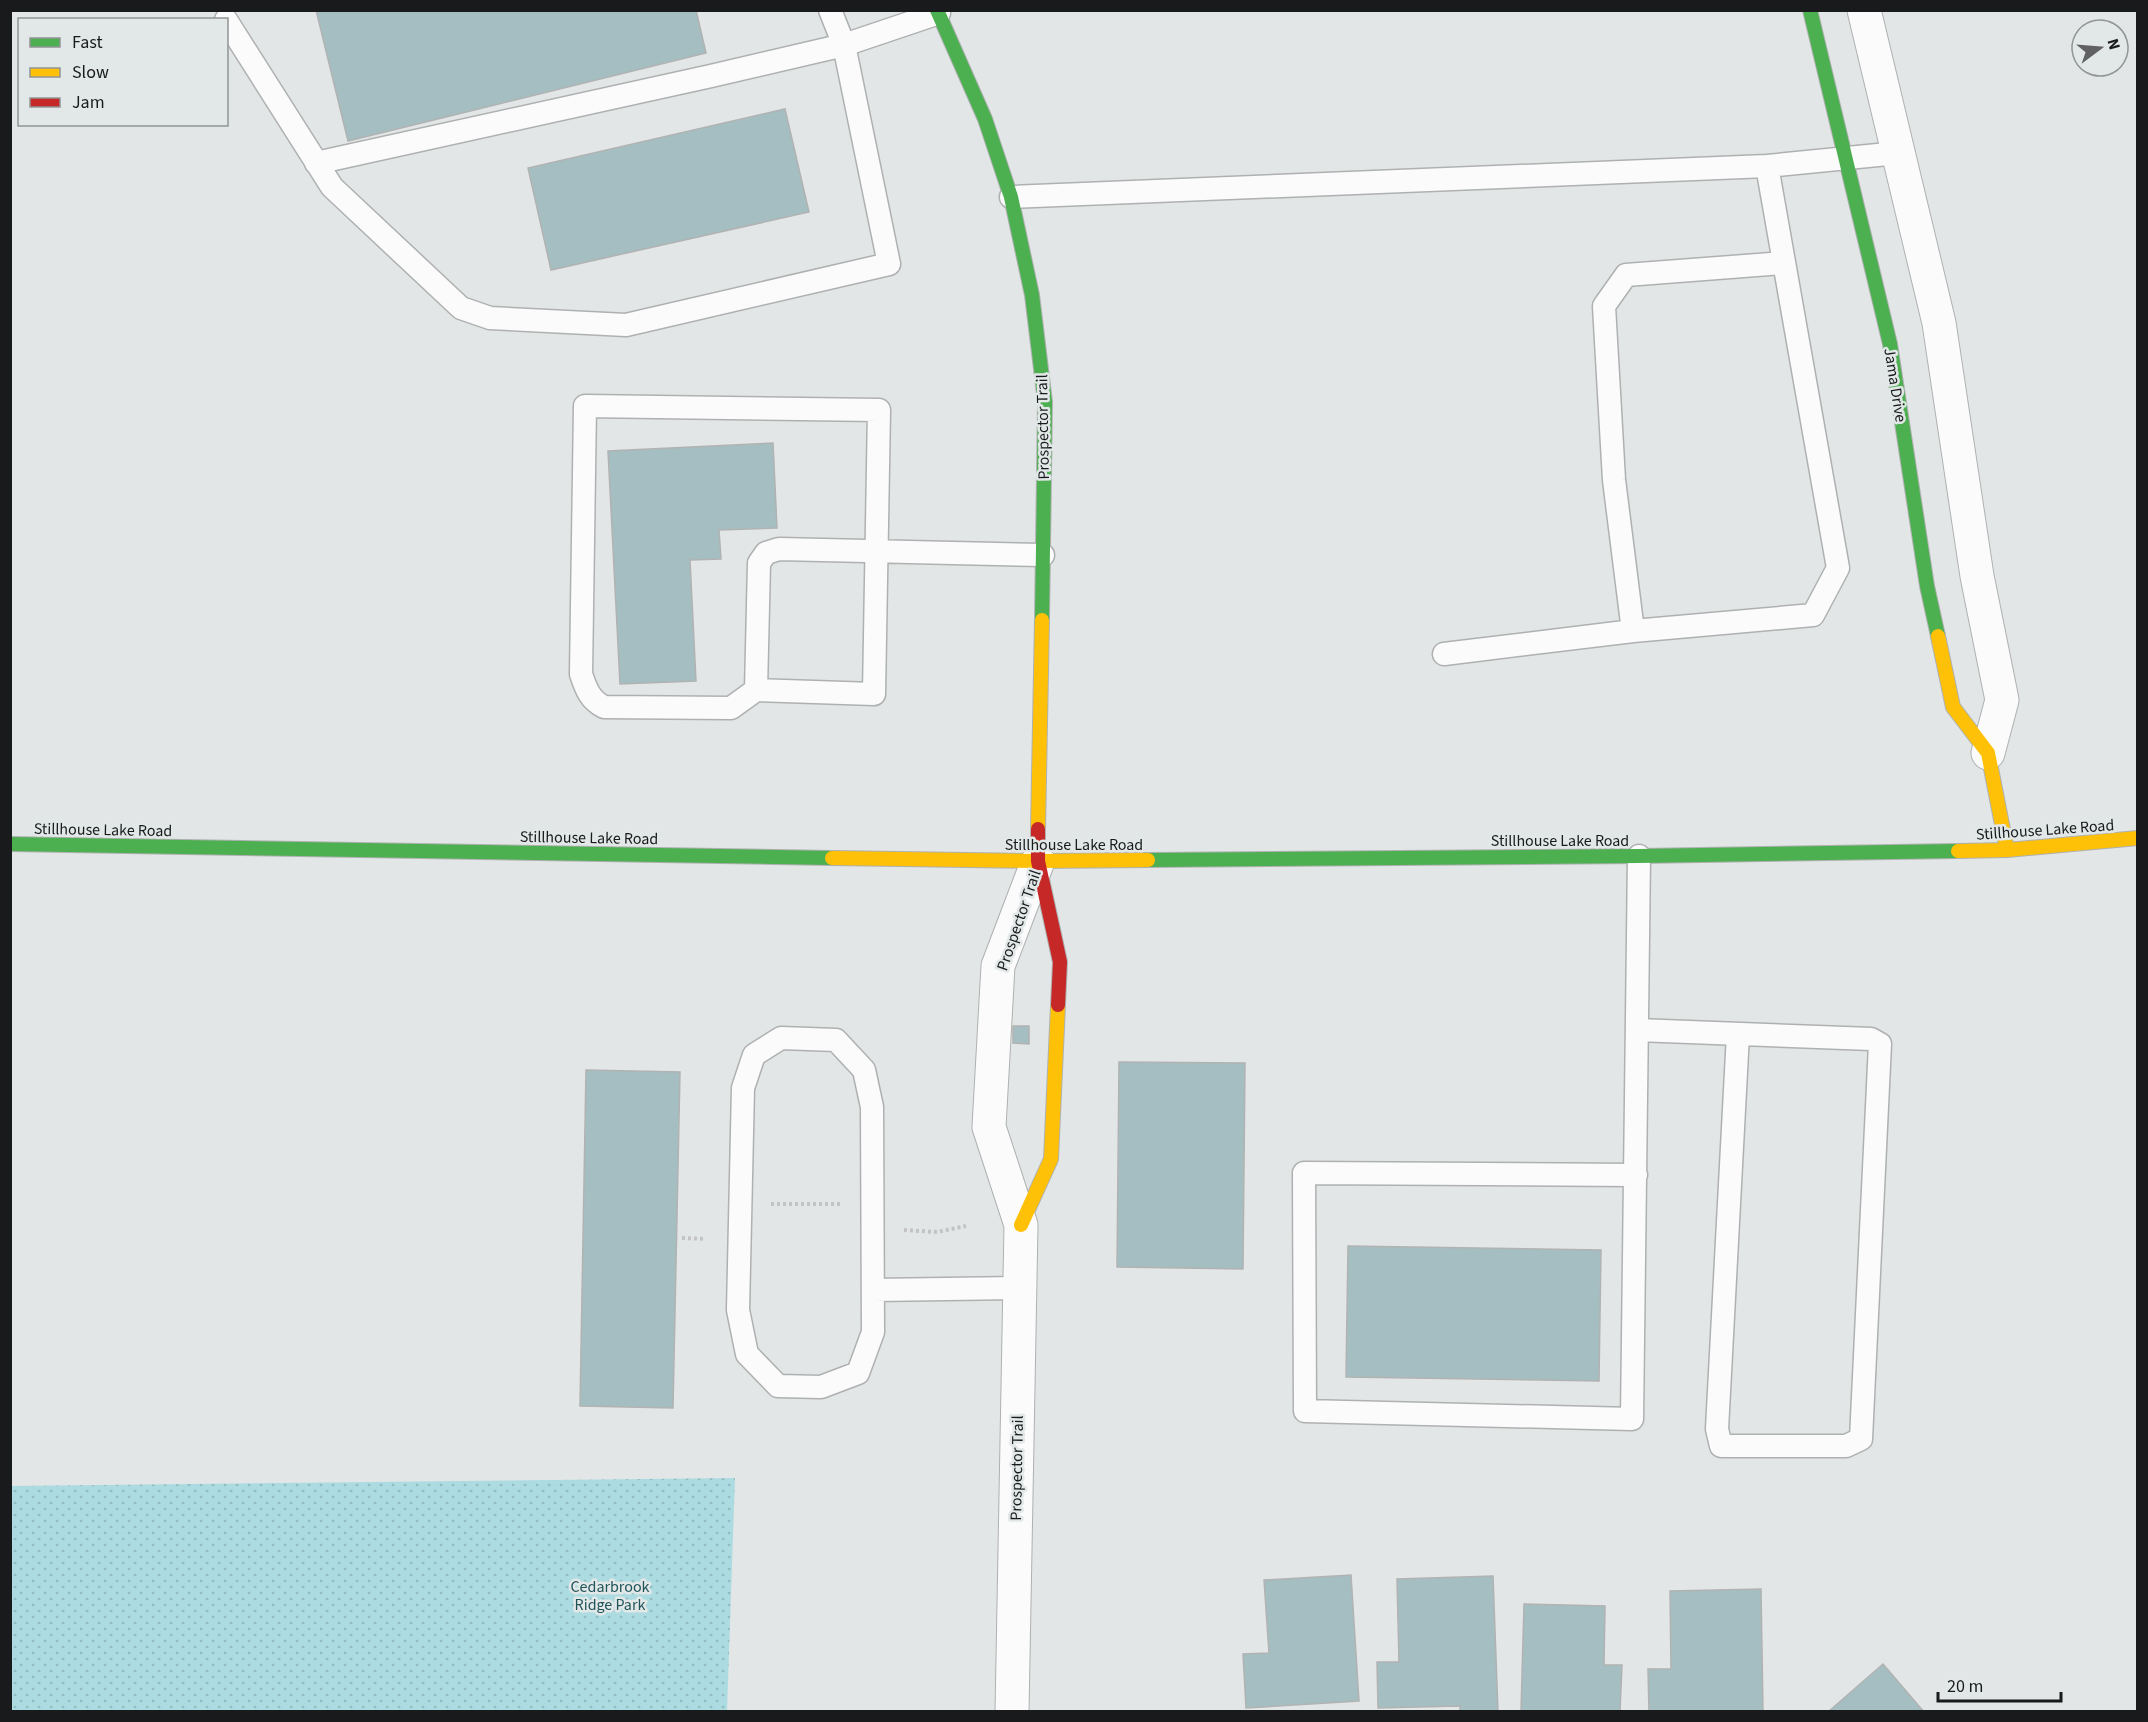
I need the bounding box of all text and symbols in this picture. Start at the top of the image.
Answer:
legend [18,18,228,126]
north arrow [2070,18,2130,78]
text: Fast [72,30,103,55]
text: N [2101,36,2125,52]
text: Slow [72,60,109,85]
text: Jam [72,90,105,115]
street label: Jama Drive [1878,346,1912,424]
street label: Prospector Trail [1031,374,1055,480]
street label: Stillhouse Lake Road [1975,814,2115,846]
street label: Stillhouse Lake Road [34,818,172,842]
street label: Stillhouse Lake Road [520,826,658,850]
street label: Stillhouse Lake Road [1491,830,1629,852]
street label: Stillhouse Lake Road [1005,834,1143,856]
street label: Prospector Trail [991,867,1047,974]
street label: Prospector Trail [1005,1415,1029,1521]
park label: Cedarbrook Ridge Park [570,1576,650,1616]
scale bar [1938,1665,2061,1703]
text: 20 m [1947,1674,1983,1699]

